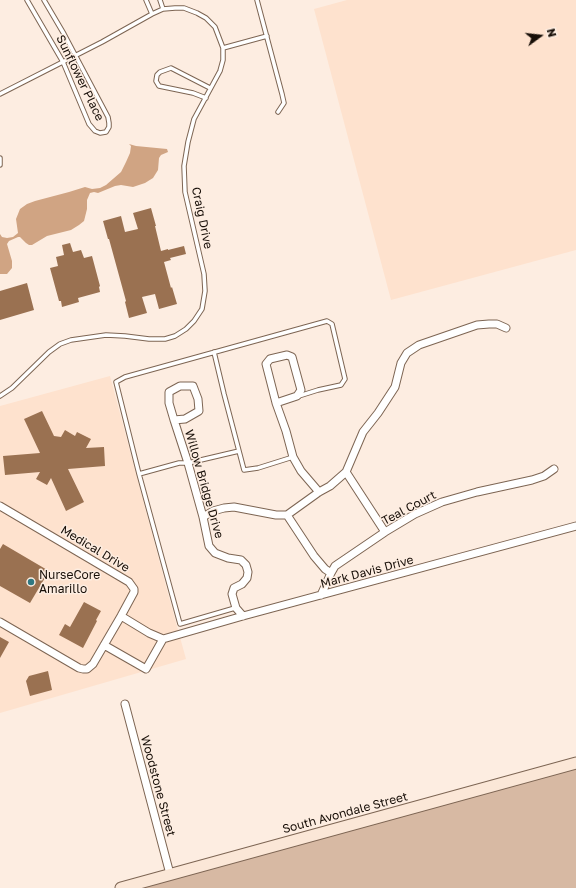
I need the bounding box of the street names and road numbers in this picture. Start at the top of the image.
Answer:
street label: Sunflower Place [53,33,107,123]
street label: Craig Drive [188,186,216,250]
street label: Willow Bridge Drive [182,428,226,540]
street label: Teal Court [379,488,439,528]
street label: Medical Drive [58,523,132,575]
street label: Mark Davis Drive [319,553,415,591]
street label: Woodstone Street [138,734,178,838]
street label: South Avondale Street [281,789,409,837]

